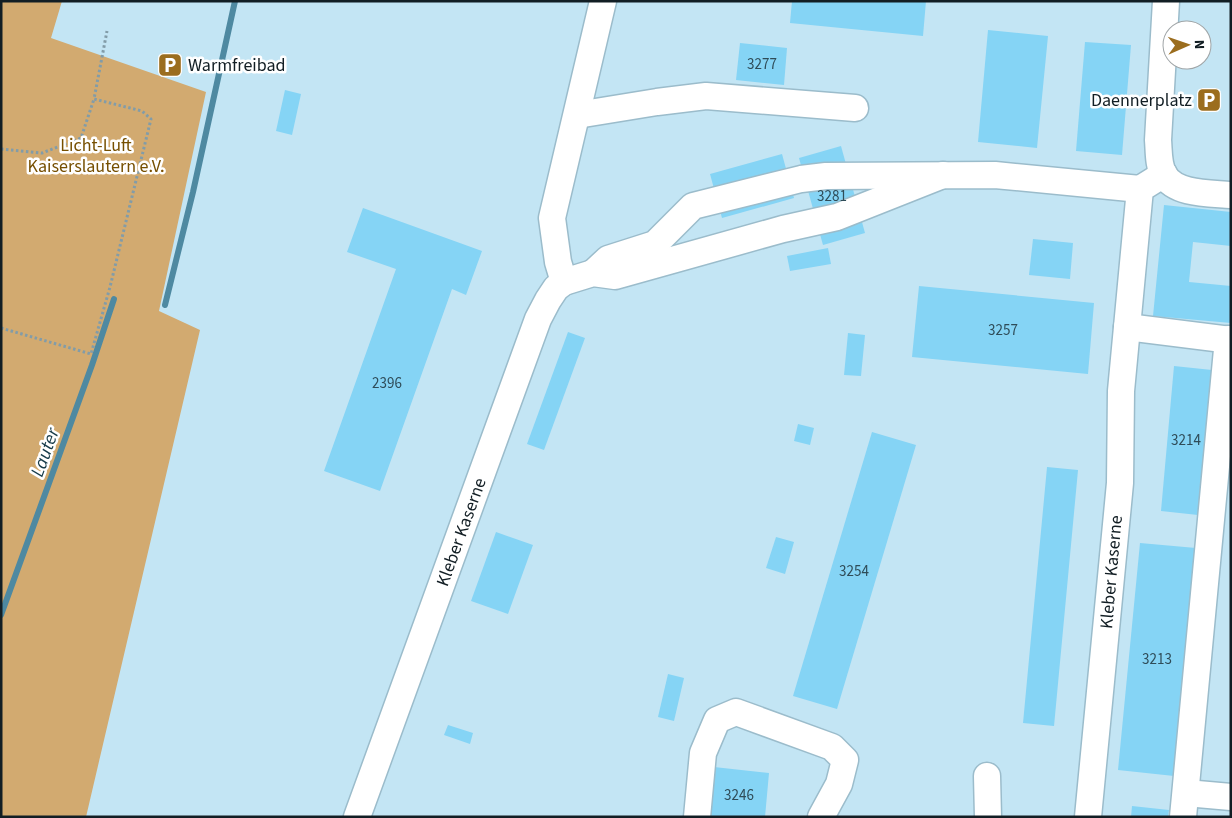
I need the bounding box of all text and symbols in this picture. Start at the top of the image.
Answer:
north arrow [1162,20,1212,70]
text: N [1189,40,1209,50]
parking icon: Warmfreibad [157,52,183,78]
place label: Warmfreibad [188,53,286,78]
house number: 3277 [747,54,777,75]
parking icon: Daennerplatz [1196,87,1222,113]
place label: Daennerplatz [1091,88,1192,113]
park label: Licht-Luft Kaiserslautern e.V. [28,133,164,179]
house number: 3281 [817,186,847,207]
house number: 3257 [988,320,1018,341]
house number: 2396 [372,373,402,394]
water label: Lauter [24,423,67,481]
house number: 3214 [1171,430,1201,451]
street label: Kleber Kaserne [430,474,493,590]
street label: Kleber Kaserne [1094,514,1129,630]
house number: 3254 [839,561,869,582]
house number: 3213 [1142,649,1172,670]
house number: 3246 [724,785,754,806]

